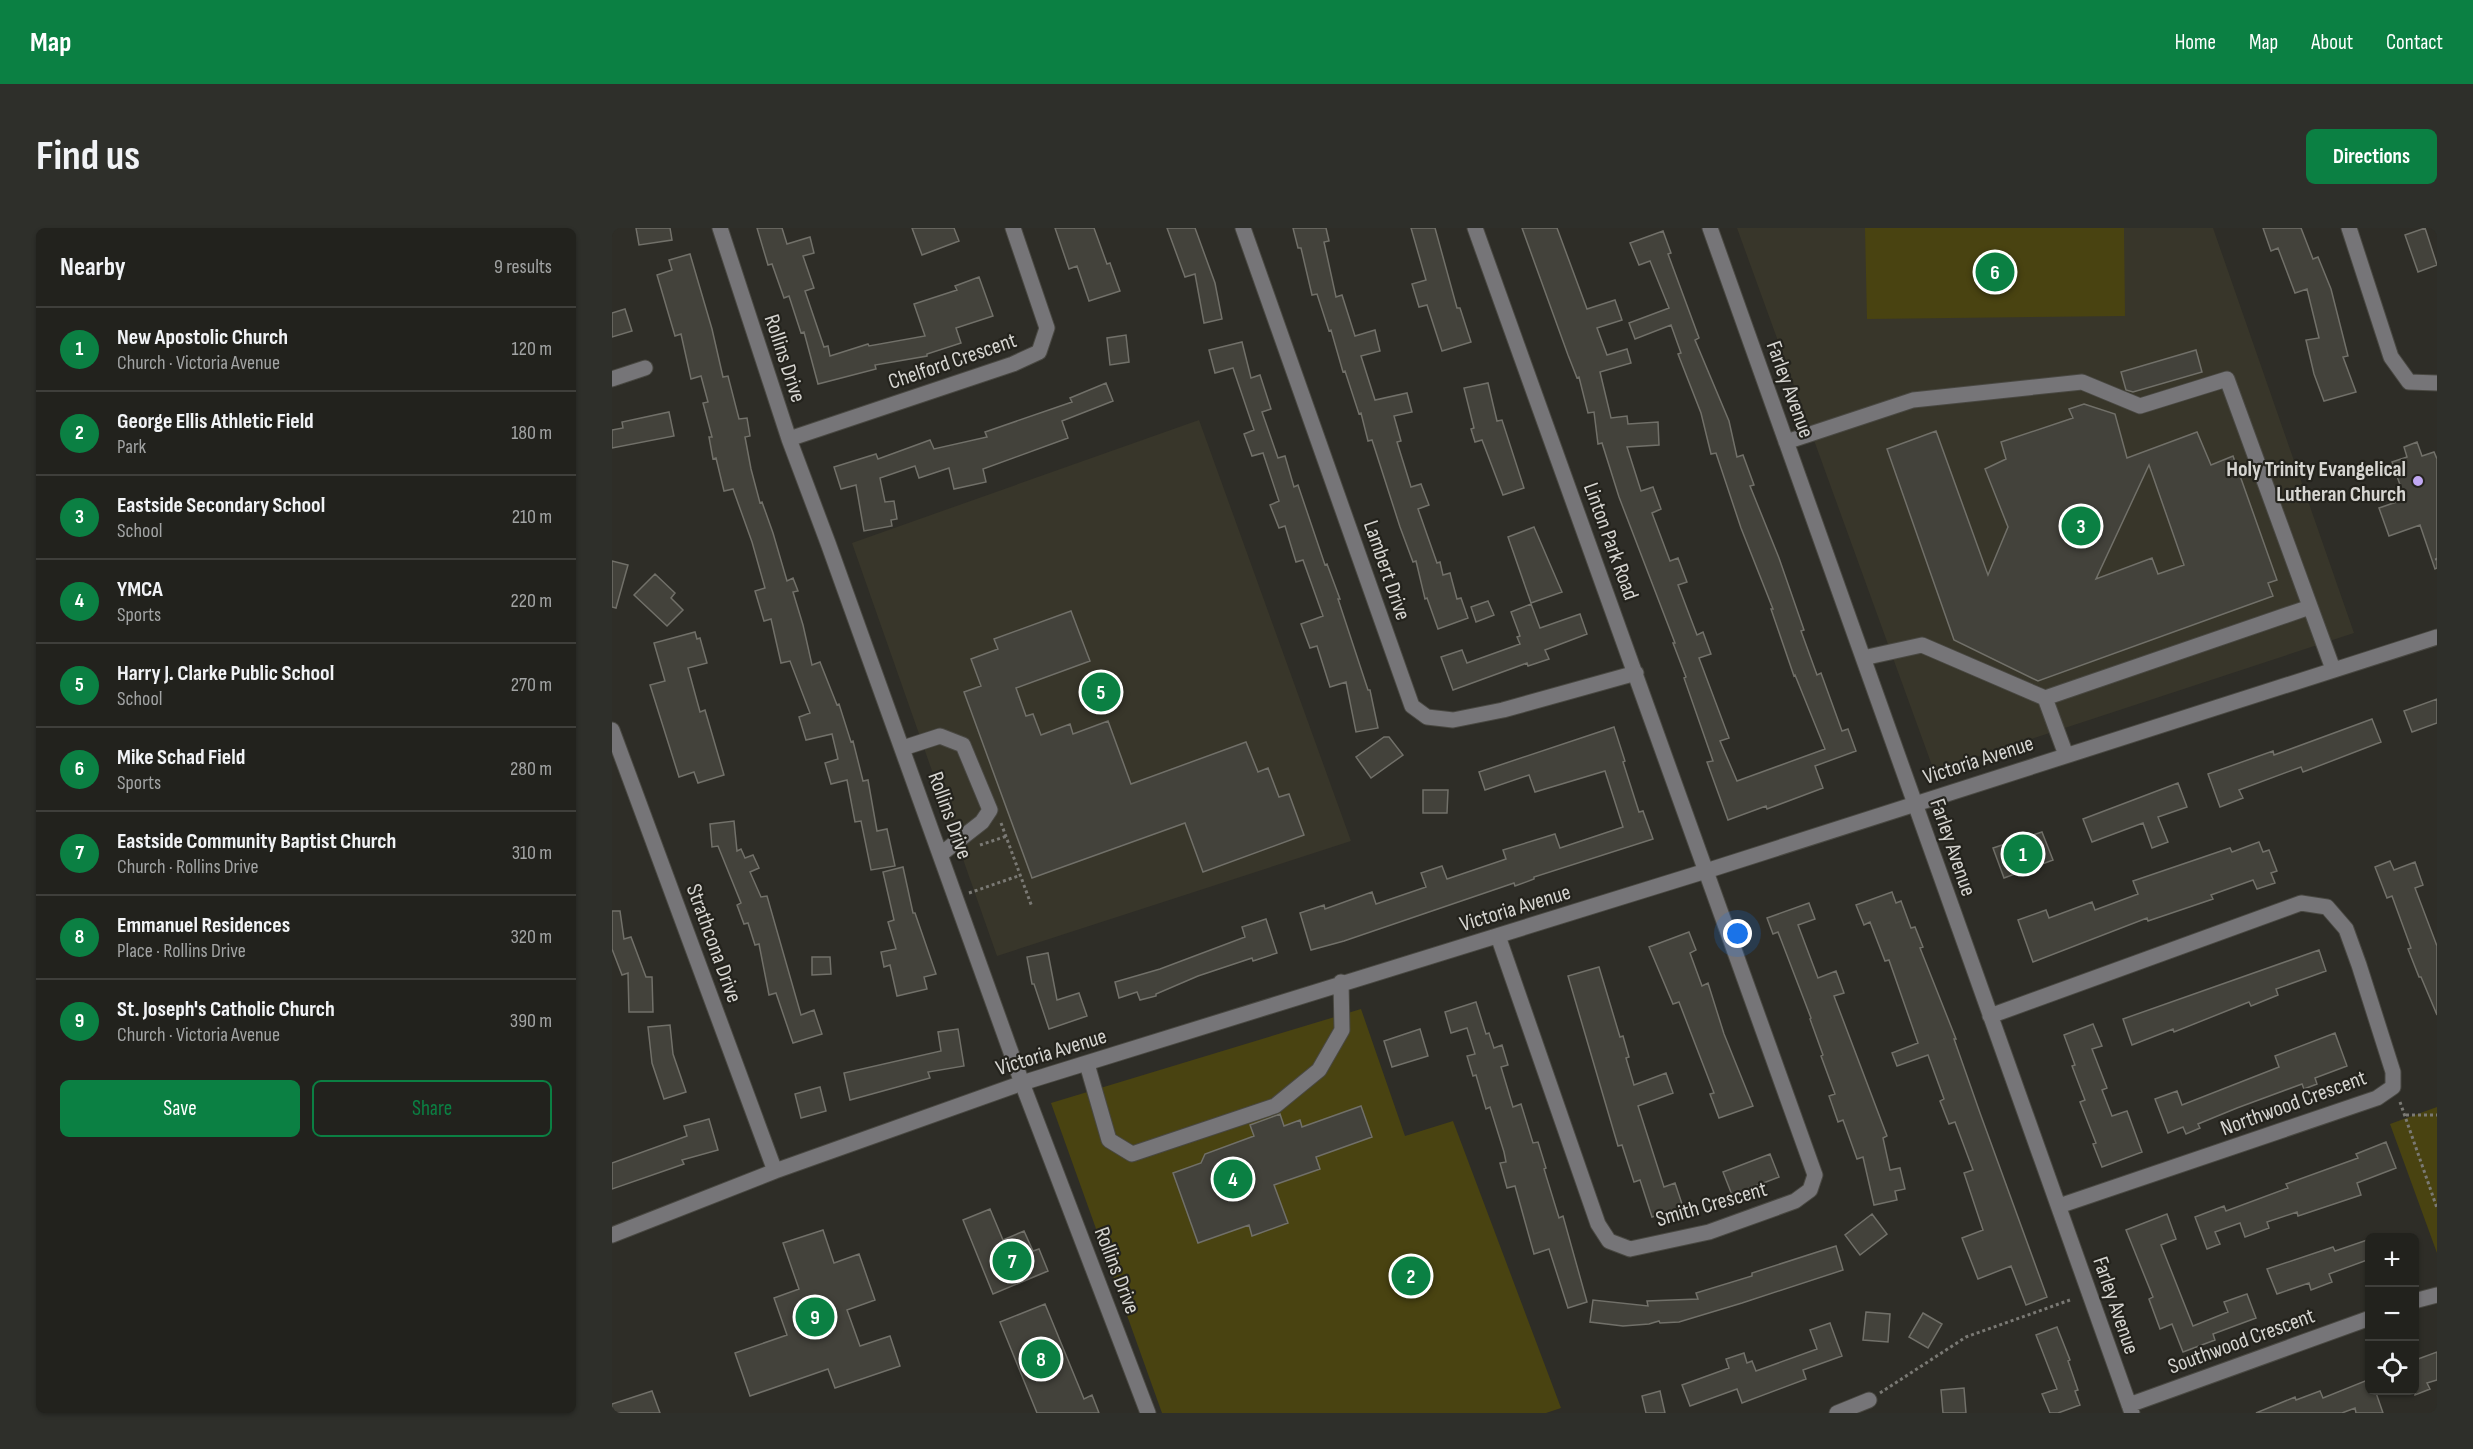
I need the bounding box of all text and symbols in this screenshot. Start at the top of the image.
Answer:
text: Map [30,26,71,59]
text: Home [2175,30,2216,55]
text: Map [2249,30,2278,55]
text: About [2311,30,2353,55]
text: Contact [2386,30,2443,55]
button: Directions [2306,129,2437,184]
text: Find us [36,131,140,182]
pin: 6 [1976,250,2014,294]
text: Nearby [60,252,126,283]
text: 9 results [494,255,552,279]
street label: Rollins Drive [758,311,811,406]
text: New Apostolic Church [117,324,288,351]
street label: Chelford Crescent [885,327,1020,396]
text: 1 [76,337,83,361]
text: 120 m [512,337,552,361]
street label: Farley Avenue [1760,337,1820,442]
text: Church · Victoria Avenue [117,351,280,375]
text: George Ellis Athletic Field [117,408,314,435]
text: 2 [75,421,84,445]
text: 180 m [511,421,552,445]
text: Park [117,435,146,459]
place label: Holy Trinity Evangelical Lutheran Church [2226,456,2406,508]
marker: Holy Trinity Evangelical Lutheran Church [2411,474,2425,488]
street label: Linton Park Road [1577,479,1644,604]
text: Eastside Secondary School [117,492,325,519]
pin: 3 [2062,504,2100,548]
text: 3 [75,505,84,529]
text: 210 m [512,505,552,529]
street label: Lambert Drive [1357,517,1416,624]
text: School [117,519,162,543]
text: YMCA [117,576,163,603]
text: 4 [75,589,84,613]
text: 220 m [511,589,552,613]
text: Sports [117,603,161,627]
text: Harry J. Clarke Public School [117,660,334,687]
pin: 5 [1082,670,1120,714]
text: 5 [75,673,84,697]
text: 270 m [511,673,552,697]
text: School [117,687,162,711]
street label: Victoria Avenue [1920,730,2037,791]
text: Mike Schad Field [117,744,245,771]
text: 6 [75,757,84,781]
text: 280 m [510,757,552,781]
street label: Rollins Drive [921,768,978,863]
text: Sports [117,771,161,795]
street label: Farley Avenue [1923,795,1982,900]
text: Eastside Community Baptist Church [117,828,396,855]
pin: 1 [2004,832,2042,876]
text: 7 [75,841,84,865]
text: 310 m [512,841,552,865]
text: Church · Rollins Drive [117,855,259,879]
street label: Victoria Avenue [1457,879,1574,938]
street label: Strathcona Drive [680,880,748,1007]
text: Emmanuel Residences [117,912,290,939]
your location [1723,919,1752,948]
text: 8 [75,925,84,949]
text: 320 m [510,925,552,949]
text: Place · Rollins Drive [117,939,246,963]
text: St. Joseph's Catholic Church [117,996,335,1023]
text: 9 [75,1009,84,1033]
text: 390 m [510,1009,552,1033]
text: Church · Victoria Avenue [117,1023,280,1047]
street label: Victoria Avenue [993,1023,1110,1082]
street label: Northwood Crescent [2217,1064,2370,1142]
button: Save [60,1080,300,1137]
button: Share [312,1080,552,1137]
pin: 4 [1214,1156,1252,1202]
street label: Smith Crescent [1653,1176,1770,1233]
street label: Rollins Drive [1088,1223,1146,1318]
map controls [2365,1233,2419,1395]
button: + [2365,1233,2419,1287]
pin: 7 [992,1238,1032,1284]
street label: Farley Avenue [2086,1253,2145,1358]
pin: 2 [1392,1254,1430,1298]
button: − [2365,1287,2419,1341]
pin: 9 [796,1294,834,1340]
street label: Southwood Crescent [2164,1302,2319,1380]
pin: 8 [1022,1336,1060,1382]
button: locate [2365,1341,2419,1395]

